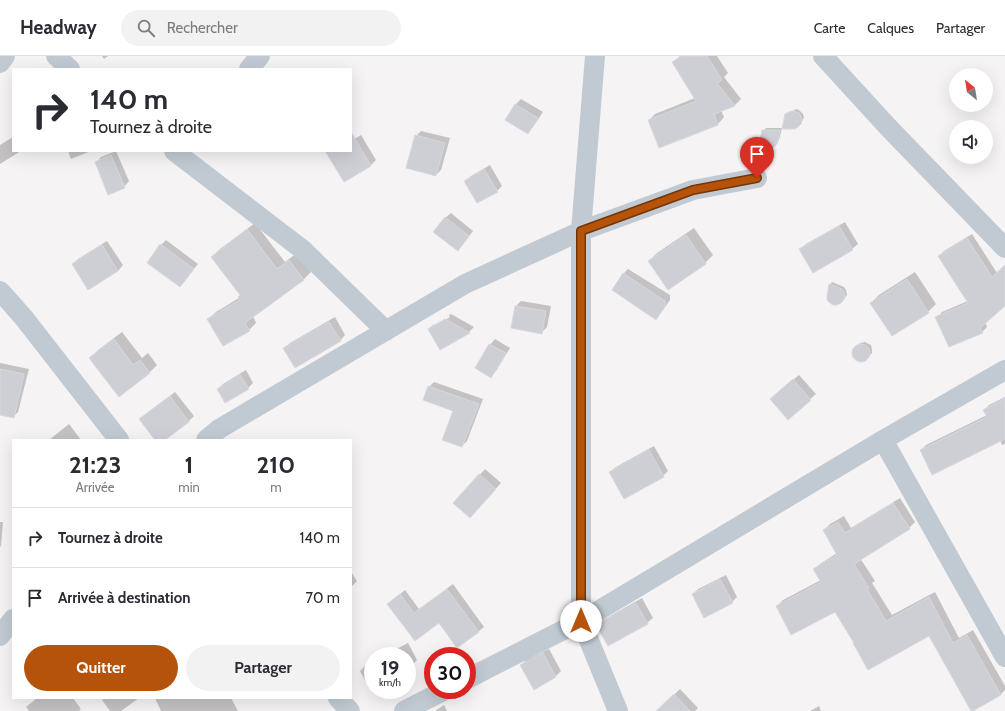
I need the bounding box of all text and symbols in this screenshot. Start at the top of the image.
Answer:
search box [121,10,401,46]
text: Headway [20,16,97,39]
icon: search [135,17,157,39]
text: Rechercher [167,19,238,37]
text: Carte [814,19,845,37]
text: Calques [867,19,914,37]
text: Partager [936,19,985,37]
north arrow [949,68,993,112]
map controls [949,68,993,164]
text: 140 m [90,82,168,116]
icon: right [24,84,76,136]
text: Tournez à droite [90,116,212,138]
button: sound [949,120,993,164]
pin [740,137,774,178]
icon: arrive [746,143,768,165]
text: 21:23 [69,450,121,479]
text: 1 [185,450,193,479]
text: 210 [257,450,295,479]
text: Arrivée [76,479,114,495]
text: min [178,479,200,495]
text: m [270,479,282,495]
icon: right [24,527,46,549]
text: Tournez à droite [58,529,163,547]
text: 140 m [299,529,340,547]
icon: arrive [24,587,46,609]
text: Arrivée à destination [58,589,190,607]
text: 70 m [306,589,340,607]
position arrow [560,600,602,642]
button: Quitter [24,645,178,691]
button: Partager [186,645,340,691]
speed limit sign: 30 [424,647,476,699]
text: 19 [381,656,399,680]
text: km/h [379,676,401,689]

